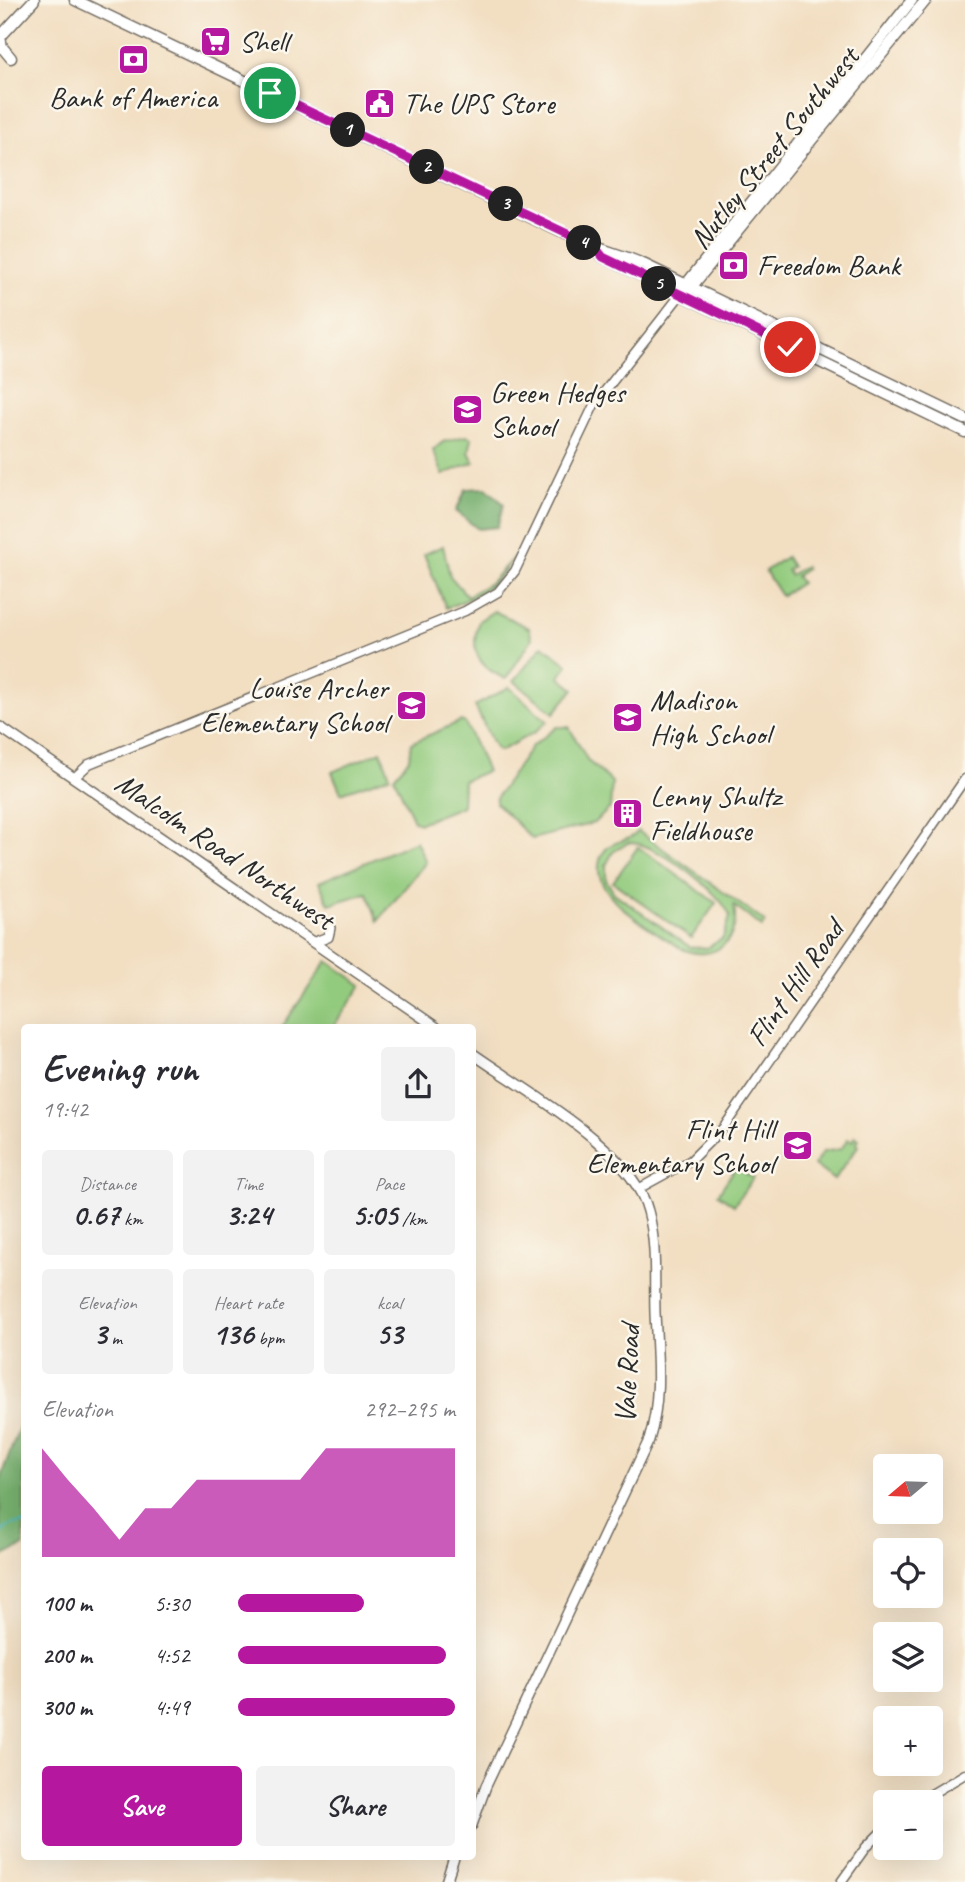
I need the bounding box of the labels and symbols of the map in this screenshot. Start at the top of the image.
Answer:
place label: Shell [239,22,293,60]
supermarket icon: Shell [199,24,233,58]
street label: Nutley Street Southwest [681,37,869,257]
bank icon: Bank of America [116,42,150,76]
pin [240,63,300,123]
place label: Bank of America [49,78,219,116]
place label: The UPS Store [403,84,557,122]
public building icon: The UPS Store [363,86,397,120]
pin: 1 [330,113,366,148]
pin: 2 [410,150,444,184]
pin: 3 [489,186,524,222]
pin: 4 [566,226,602,260]
place label: Freedom Bank [757,246,902,284]
bank icon: Freedom Bank [717,248,751,282]
pin: 5 [642,266,676,302]
pin [760,317,820,377]
place label: Green Hedges School [490,373,628,445]
school or university icon: Green Hedges School [450,392,484,426]
place label: Louise Archer Elementary School [201,669,393,741]
place label: Madison High School [650,681,775,753]
school or university icon: Louise Archer Elementary School [394,688,428,722]
school or university icon: Madison High School [610,700,644,734]
street label: Malcolm Road Northwest [108,764,344,940]
place label: Lenny Shultz Fieldhouse [650,777,785,849]
building icon: Lenny Shultz Fieldhouse [610,796,644,830]
street label: Flint Hill Road [738,909,855,1054]
place label: Flint Hill Elementary School [587,1110,779,1182]
school or university icon: Flint Hill Elementary School [780,1129,814,1163]
street label: Vale Road [605,1319,649,1424]
north arrow [873,1454,943,1524]

